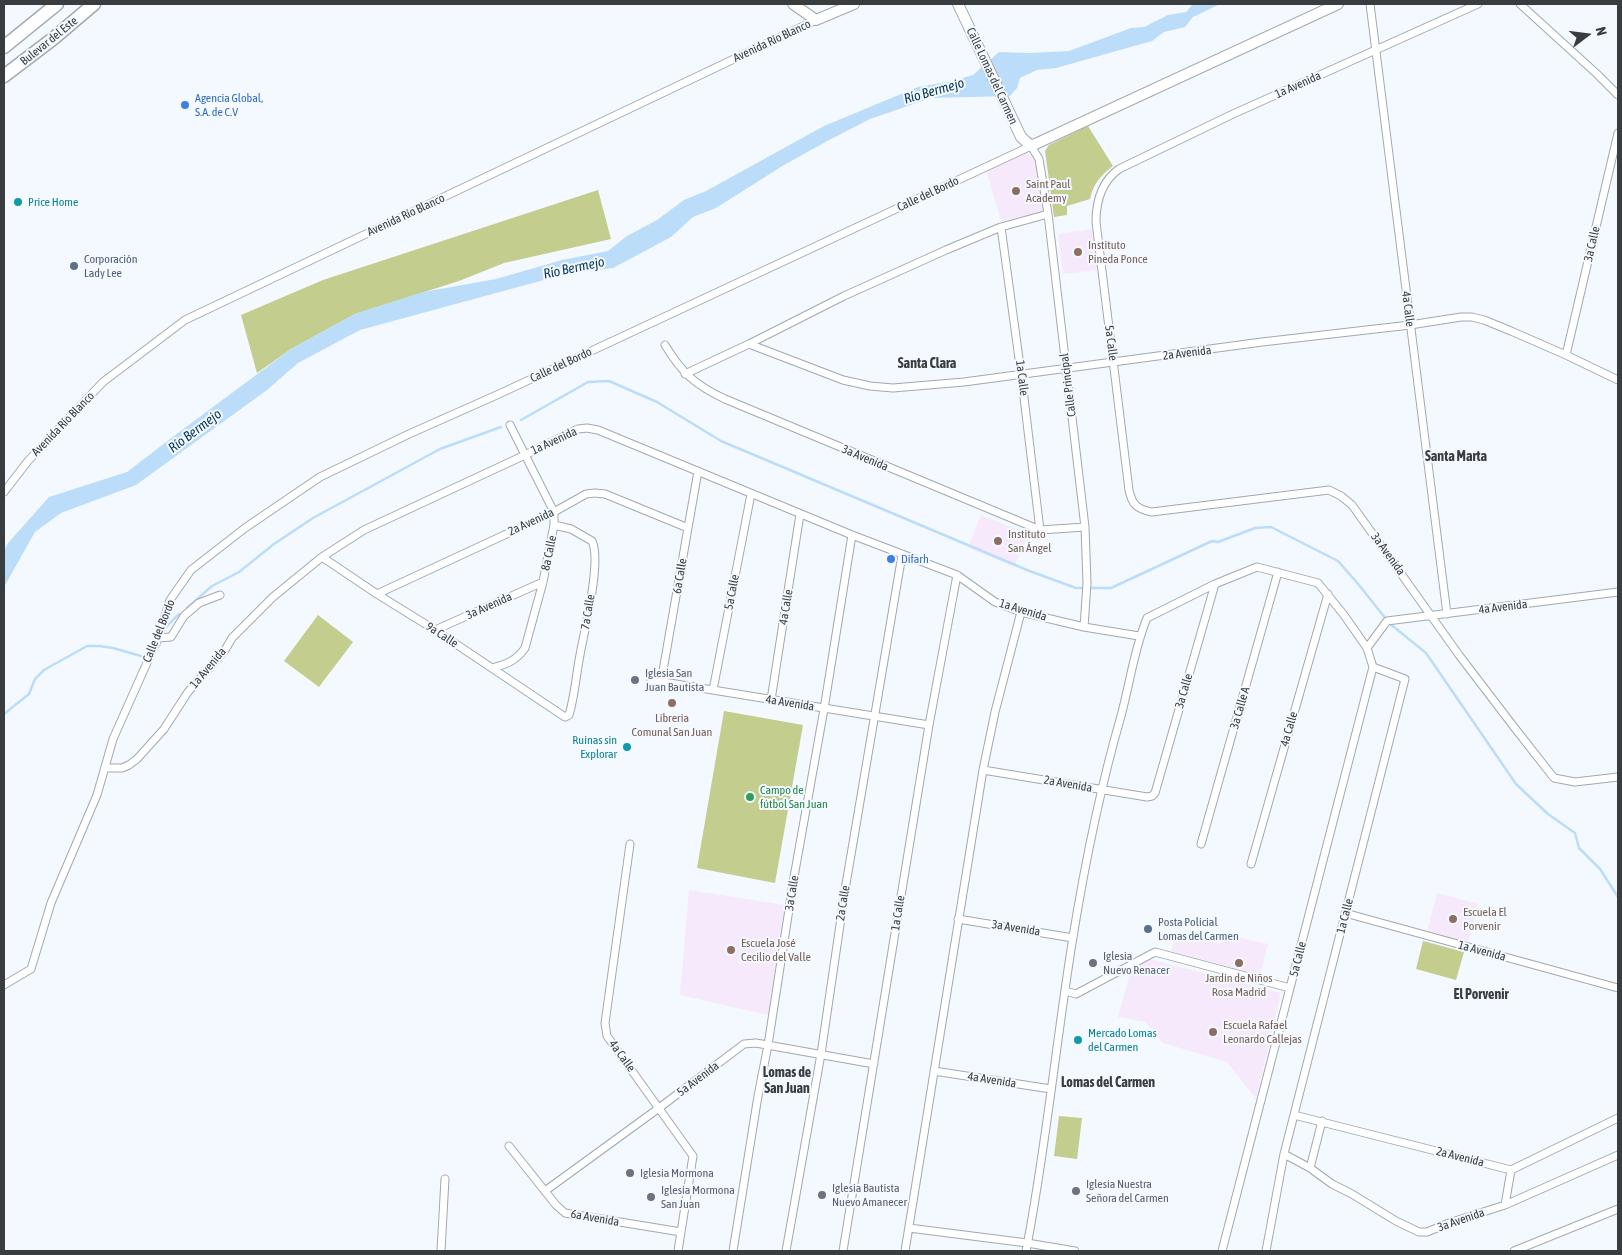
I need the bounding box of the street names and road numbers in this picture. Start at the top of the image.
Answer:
street label: Bulevar del Este [17,14,81,68]
street label: Avenida Río Blanco [731,17,813,65]
street label: Calle Lomas del Carmen [963,25,1021,127]
street label: 1a Avenida [1273,68,1323,102]
street label: Calle del Bordo [895,173,961,215]
street label: Avenida Río Blanco [365,191,447,239]
street label: 3a Calle [1581,225,1603,263]
street label: 4a Calle [1399,290,1417,328]
street label: 5a Calle [1102,324,1120,362]
street label: 2a Avenida [1162,343,1212,363]
street label: Calle del Bordo [528,344,594,386]
street label: Calle Principal [1057,352,1079,418]
street label: 1a Calle [1013,359,1031,397]
street label: Avenida Río Blanco [29,389,97,459]
street label: 1a Avenida [529,424,579,458]
street label: 3a Avenida [840,442,890,474]
street label: 2a Avenida [506,505,556,539]
street label: 3a Avenida [1368,530,1408,578]
street label: 8a Calle [538,534,560,572]
street label: 6a Calle [670,557,690,595]
street label: 5a Calle [722,573,742,611]
street label: 4a Calle [776,588,796,626]
street label: 3a Avenida [464,589,514,623]
street label: 7a Calle [578,593,598,631]
street label: 1a Avenida [998,596,1048,624]
street label: Calle del Bordo [140,597,178,665]
street label: 4a Avenida [1478,597,1528,617]
street label: 9a Calle [423,619,461,651]
street label: 1a Avenida [187,645,229,691]
street label: 3a Calle [1172,672,1196,710]
street label: 3a Calle A [1227,685,1253,731]
street label: 4a Avenida [765,692,815,714]
street label: 4a Calle [1277,710,1301,748]
street label: 2a Avenida [1043,773,1093,795]
street label: 3a Calle [782,874,802,912]
street label: 2a Calle [833,884,853,922]
street label: 1a Calle [888,894,908,932]
street label: 1a Calle [1334,897,1356,935]
street label: 3a Avenida [991,917,1041,939]
street label: 1a Avenida [1457,938,1507,964]
street label: 5a Calle [1287,940,1309,978]
street label: 4a Calle [606,1037,638,1075]
street label: 5a Avenida [674,1059,722,1099]
street label: 4a Avenida [967,1069,1017,1091]
street label: 2a Avenida [1435,1144,1485,1170]
street label: 3a Avenida [1436,1205,1486,1235]
street label: 6a Avenida [570,1207,620,1229]

